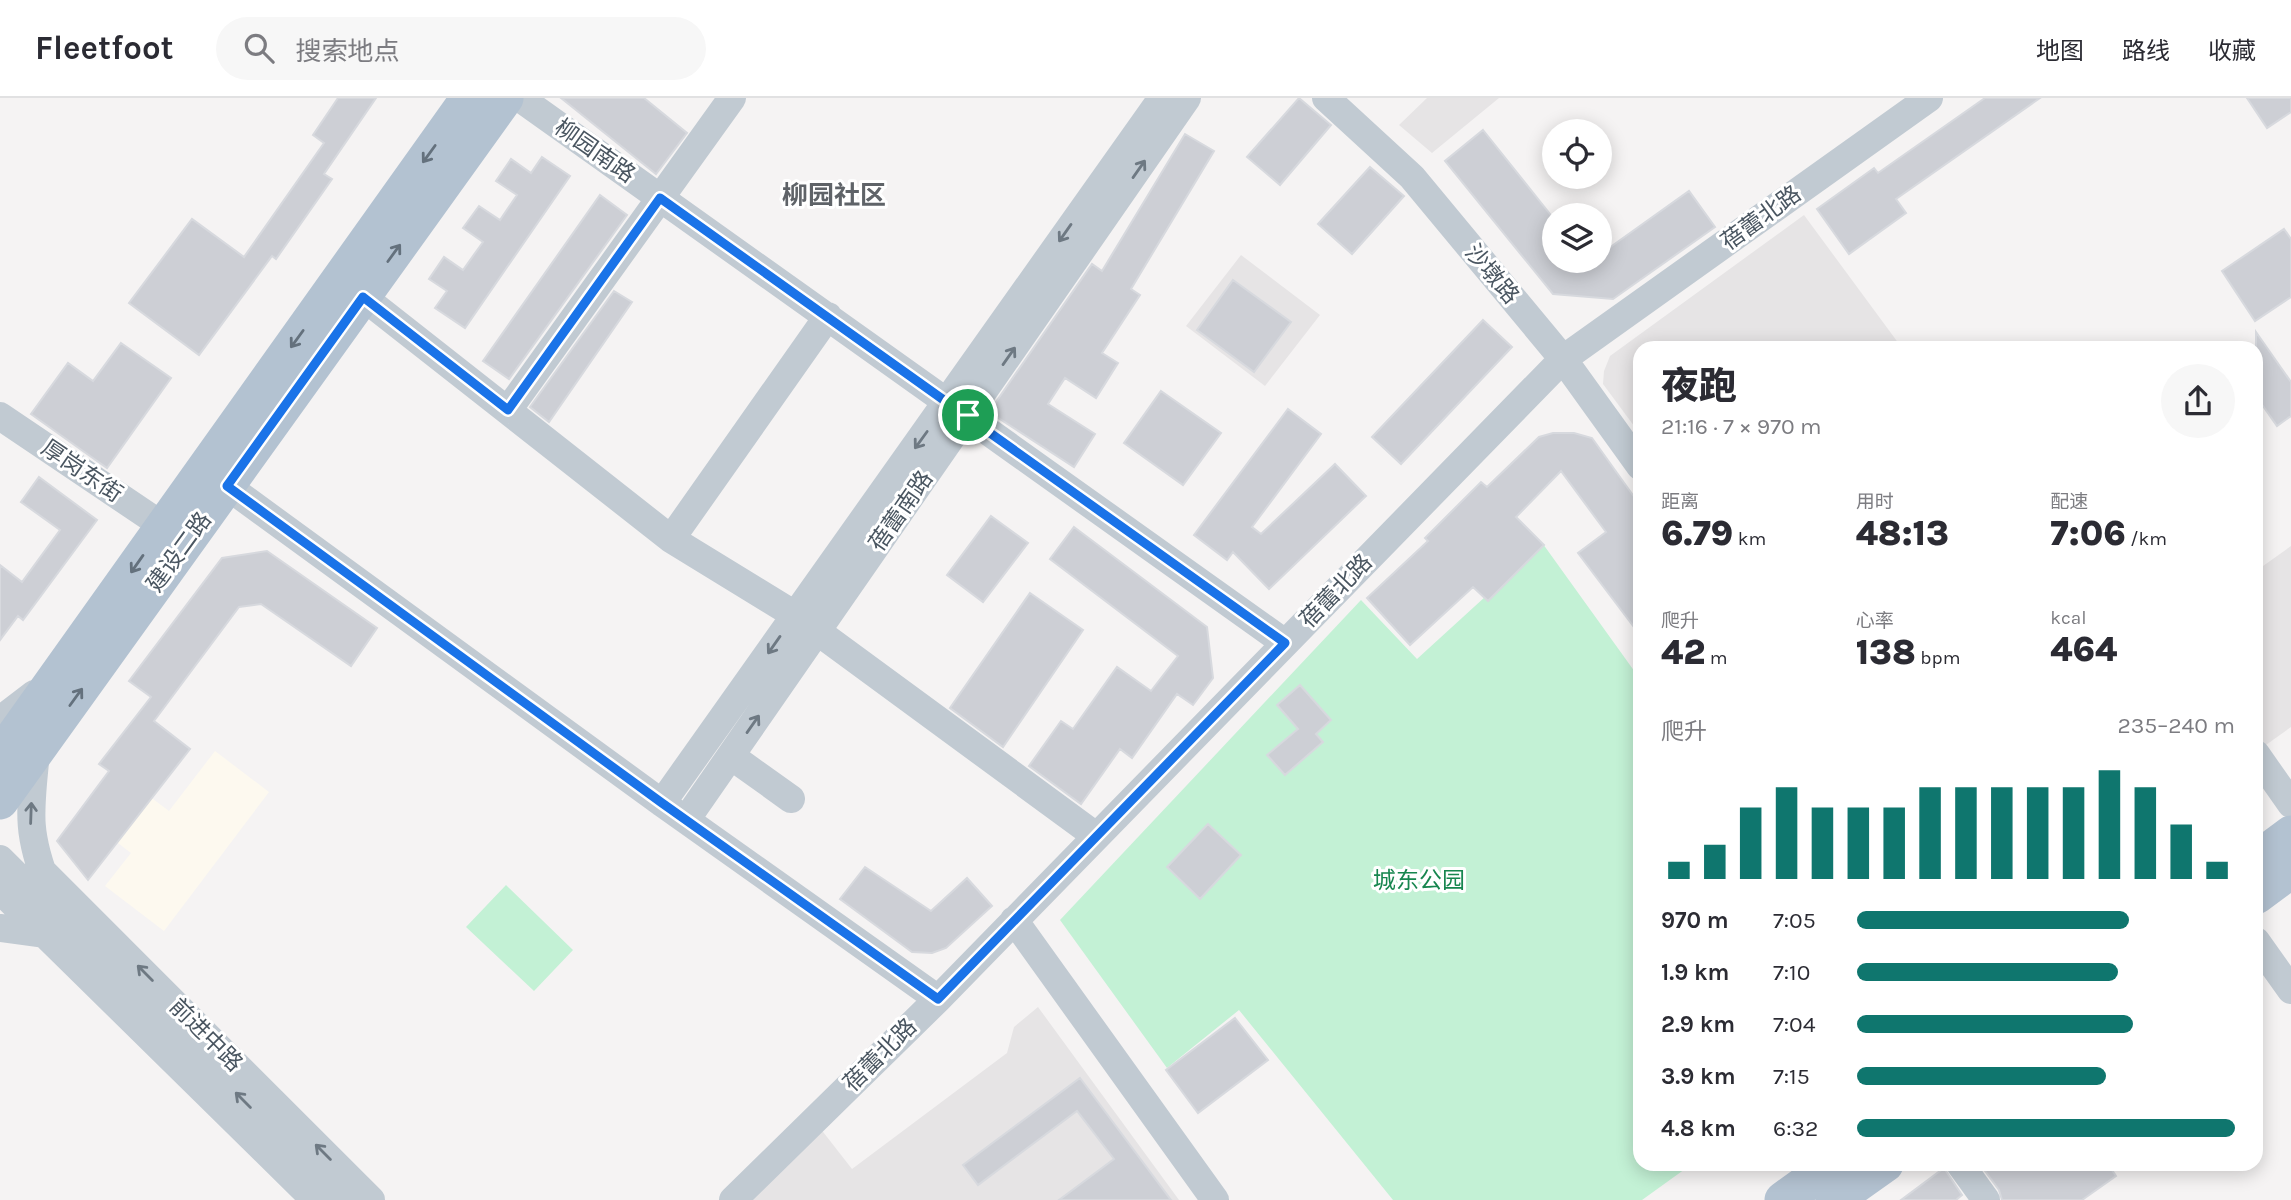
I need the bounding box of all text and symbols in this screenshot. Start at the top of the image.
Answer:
search box [216,17,706,80]
text: Fleetfoot [35,29,174,67]
icon: search [240,29,278,67]
text: 搜索地点 [296,36,400,67]
text: 地图 [2036,37,2084,65]
text: 路线 [2122,37,2170,65]
text: 收藏 [2208,37,2256,65]
street label: 柳园南路 [550,114,640,188]
map controls [1542,119,1612,273]
button: locate [1542,119,1612,189]
one-way arrow [422,144,437,163]
one-way arrow [1132,160,1146,179]
district label: 柳园社区 [782,180,886,211]
street label: 蓓蕾北路 [1716,180,1806,256]
button: layers [1542,203,1612,273]
one-way arrow [1058,223,1072,242]
street label: 沙墩路 [1459,239,1525,309]
one-way arrow [386,244,401,263]
one-way arrow [290,329,304,348]
one-way arrow [1002,347,1016,366]
text: 夜跑 [1661,364,1737,409]
button: share [2161,364,2235,438]
pin [938,385,998,445]
icon: arrive [949,396,987,434]
text: 21:16 · 7 × 970 m [1661,413,1822,440]
one-way arrow [914,430,928,449]
street label: 厚岗东街 [36,434,128,508]
street label: 蓓蕾南路 [864,466,938,556]
text: 距离 [1661,491,1699,513]
text: 用时 [1856,491,1894,513]
text: 配速 [2050,491,2088,513]
street label: 建设二路 [141,507,217,597]
text: 6.79 [1661,513,1733,554]
text: 48:13 [1856,513,1949,554]
text: 7:06 [2050,513,2126,554]
text: km [1733,528,1766,550]
text: /km [2126,528,2167,550]
street label: 蓓蕾北路 [1294,549,1378,633]
one-way arrow [130,554,144,573]
text: kcal [2050,607,2087,629]
text: 爬升 [1661,610,1699,632]
text: 心率 [1856,610,1894,632]
text: 464 [2050,629,2117,670]
text: 42 [1661,632,1705,673]
text: 138 [1856,632,1916,673]
one-way arrow [767,635,781,654]
text: m [1705,647,1728,669]
text: bpm [1916,647,1960,669]
one-way arrow [68,688,83,707]
text: 235–240 m [2117,712,2235,739]
one-way arrow [746,715,760,734]
text: 爬升 [1661,718,1707,745]
one-way arrow [24,801,37,824]
park label: 城东公园 [1373,867,1465,894]
text: 970 m [1661,907,1729,934]
text: 7:05 [1773,907,1816,934]
text: 1.9 km [1661,959,1729,986]
text: 7:10 [1773,959,1810,986]
one-way arrow [136,965,153,982]
street label: 前进中路 [164,993,248,1077]
text: 2.9 km [1661,1011,1735,1038]
text: 7:04 [1773,1011,1816,1038]
street label: 蓓蕾北路 [838,1013,922,1097]
text: 3.9 km [1661,1063,1736,1090]
text: 7:15 [1773,1063,1810,1090]
one-way arrow [235,1092,252,1109]
text: 4.8 km [1661,1115,1736,1142]
text: 6:32 [1773,1115,1818,1142]
one-way arrow [314,1143,331,1160]

